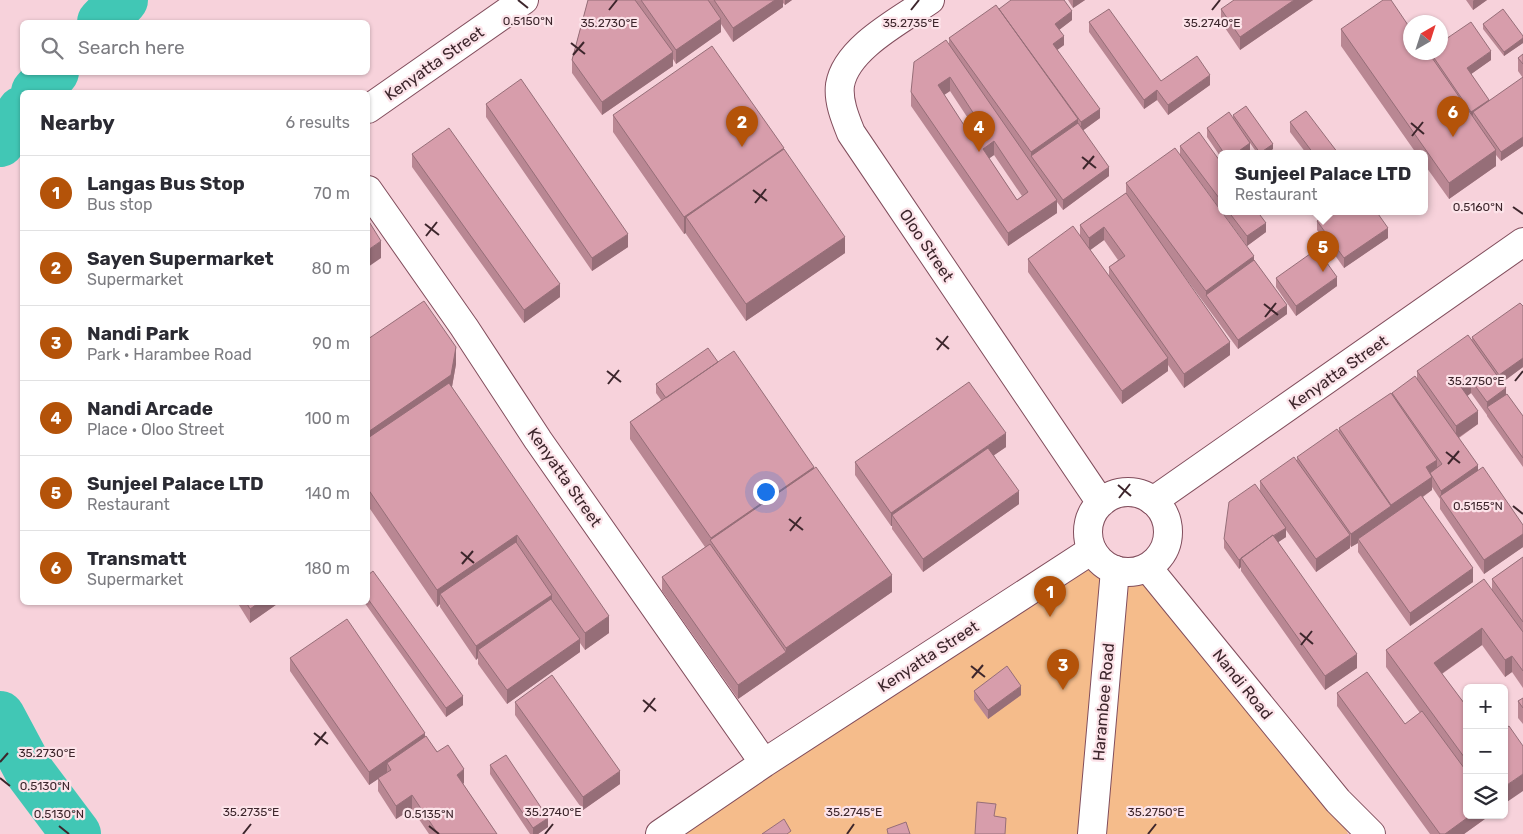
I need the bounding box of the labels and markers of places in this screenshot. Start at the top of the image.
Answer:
pin: 6 [1437,96,1469,137]
pin: 2 [726,106,758,147]
pin: 4 [963,111,995,152]
pin: 5 [1307,231,1339,272]
pin: 1 [1034,576,1066,617]
pin: 3 [1047,649,1079,690]

